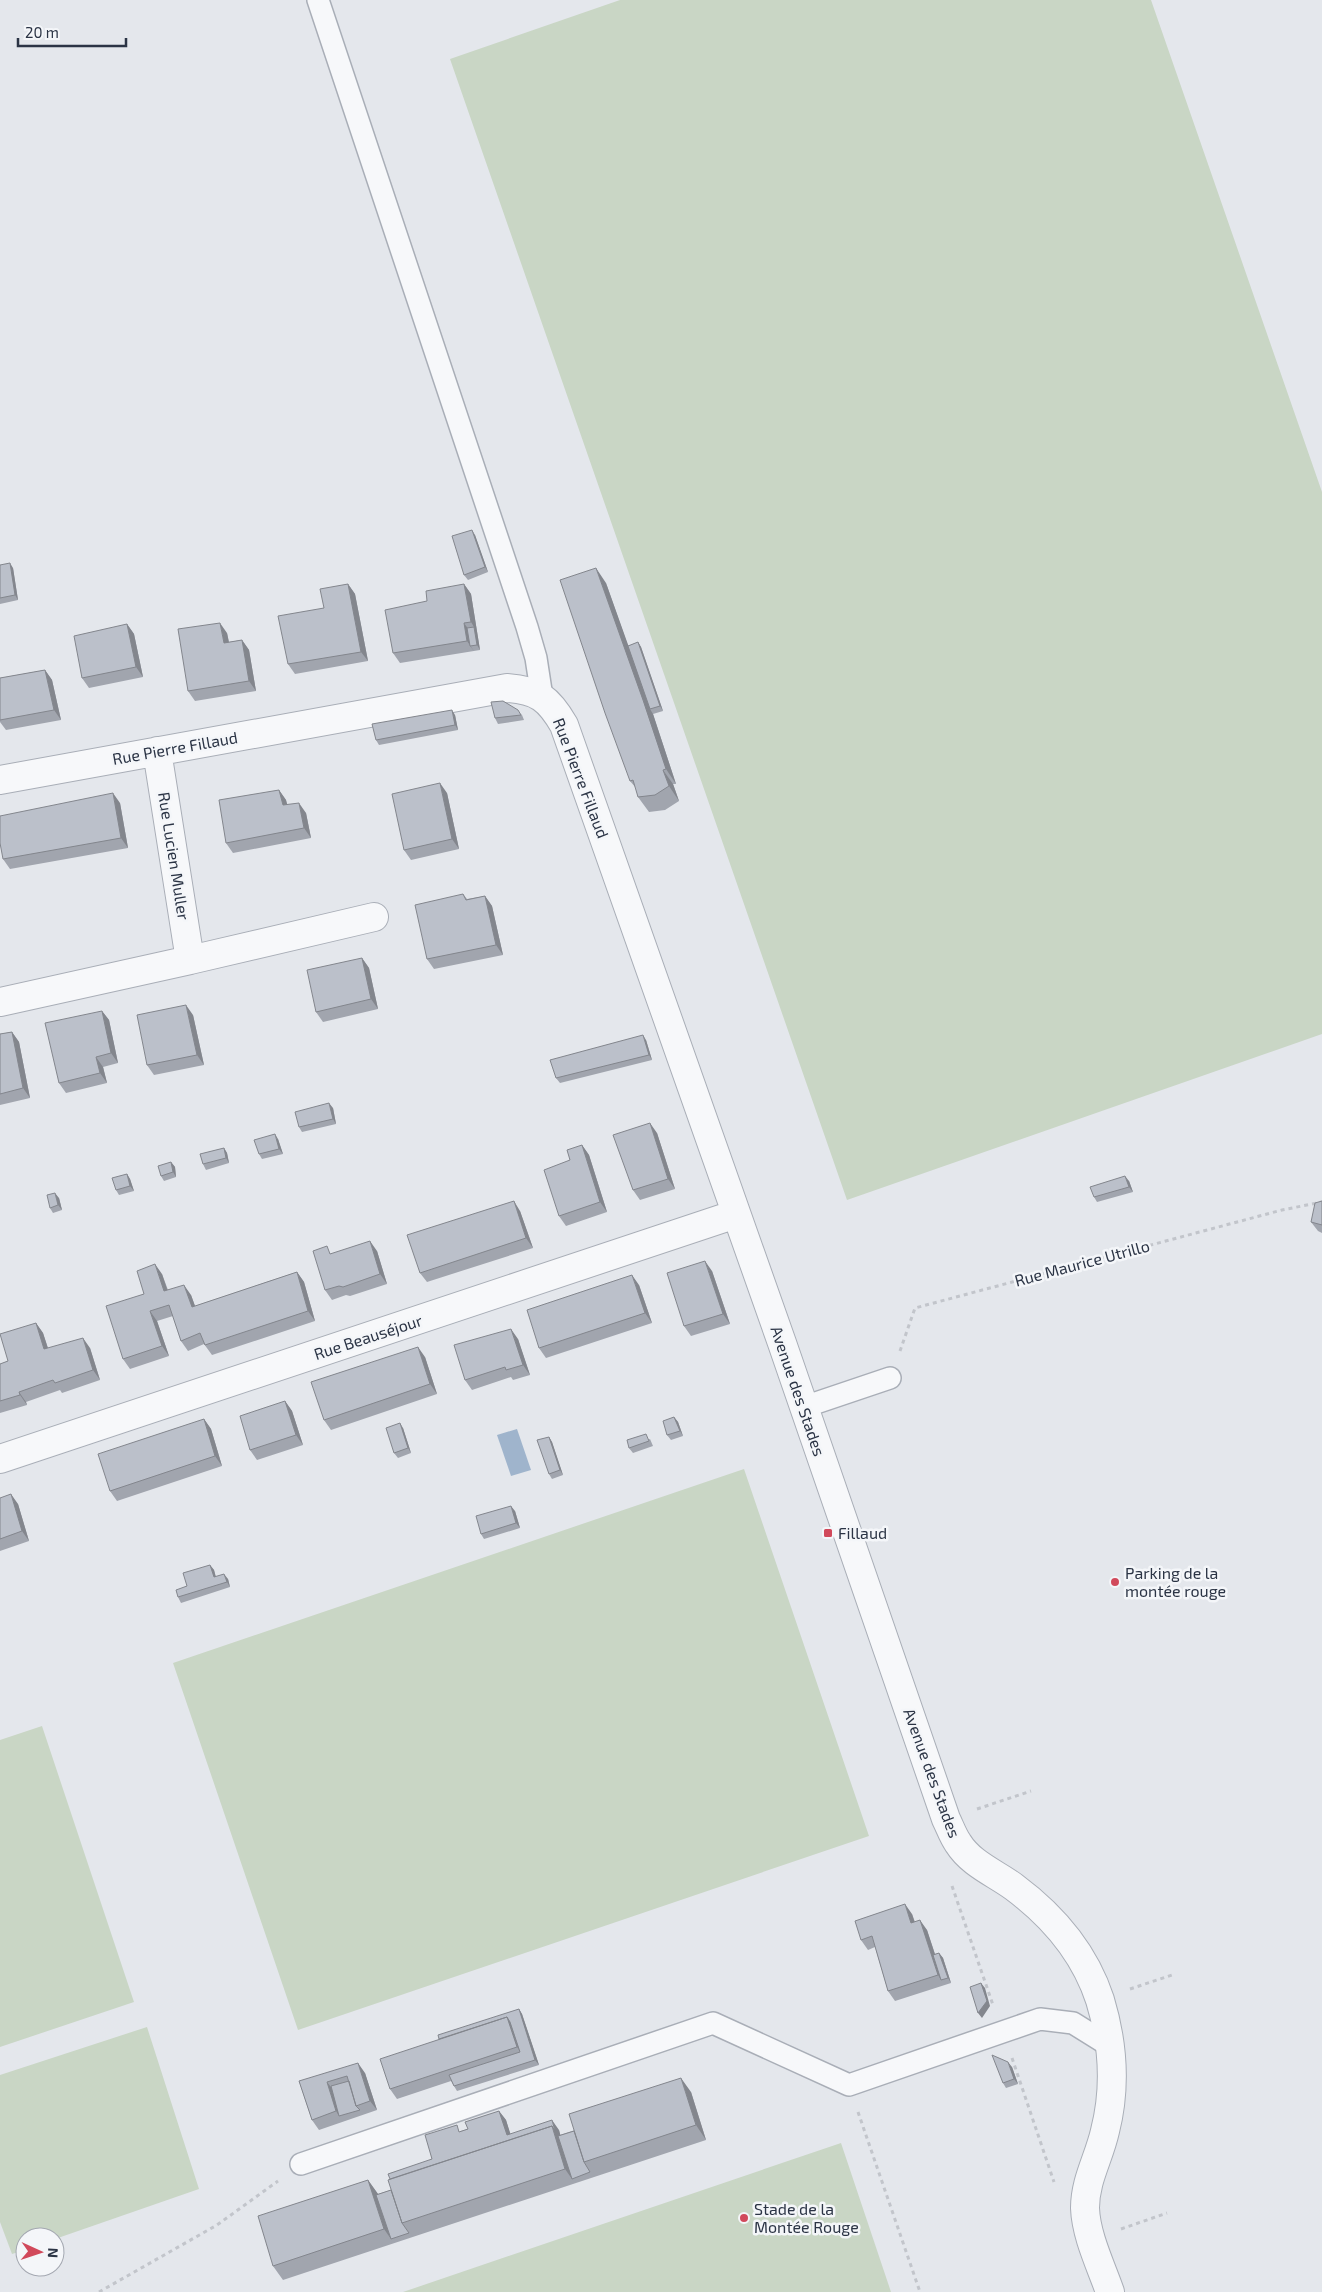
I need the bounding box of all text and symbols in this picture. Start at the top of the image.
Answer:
scale bar [18,15,125,47]
text: 20 m [25,23,59,41]
street label: Rue Pierre Fillaud [550,715,613,841]
street label: Rue Pierre Fillaud [111,727,239,768]
street label: Rue Lucien Muller [155,791,194,922]
street label: Rue Maurice Utrillo [1012,1235,1151,1290]
street label: Rue Beauséjour [311,1310,425,1364]
street label: Avenue des Stades [767,1323,830,1458]
place label: Fillaud [838,1523,887,1542]
marker: Fillaud [822,1527,834,1539]
place label: Parking de la montée rouge [1125,1563,1226,1600]
marker: Parking de la montée rouge [1109,1576,1121,1588]
street label: Avenue des Stades [900,1706,965,1840]
place label: Stade de la Montée Rouge [754,2199,859,2236]
marker: Stade de la Montée Rouge [738,2212,750,2224]
north arrow [15,2227,65,2277]
text: N [45,2247,62,2258]

